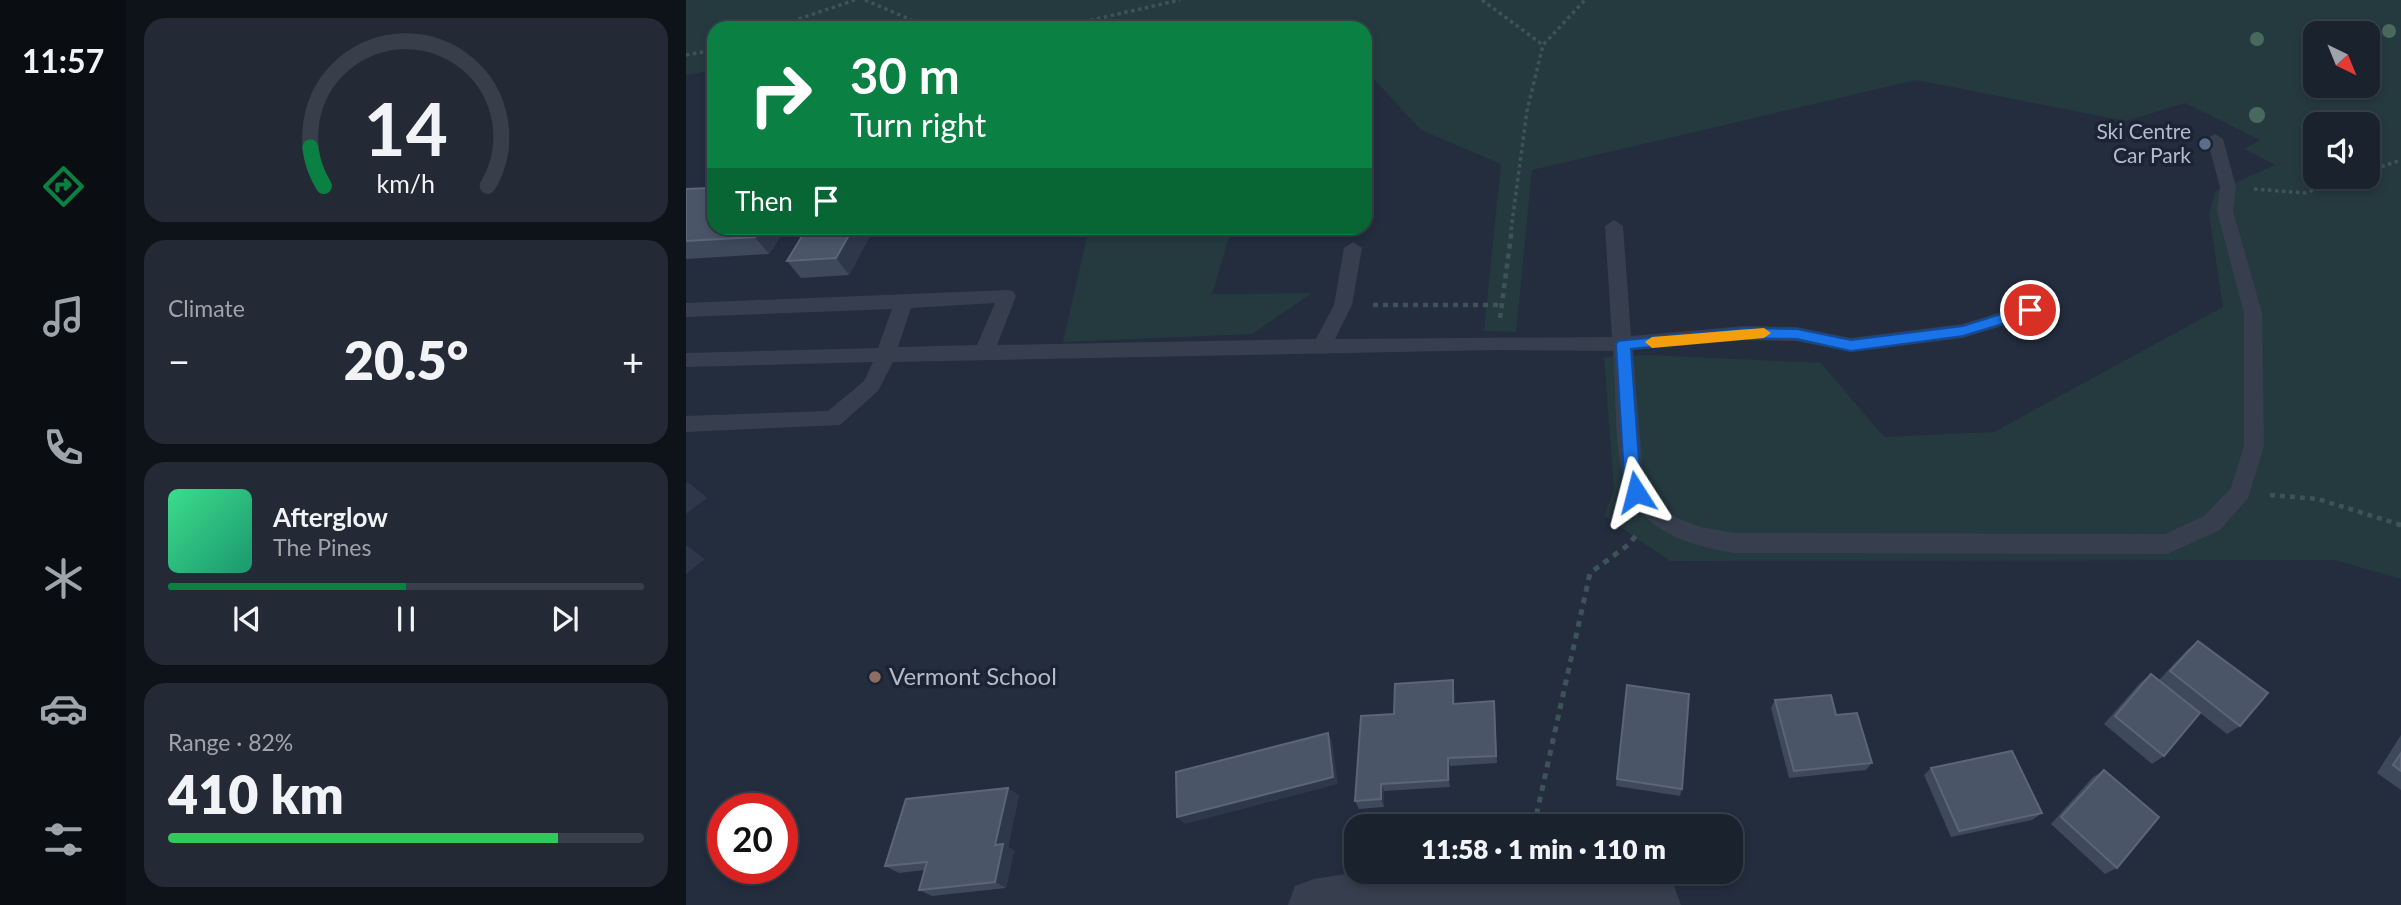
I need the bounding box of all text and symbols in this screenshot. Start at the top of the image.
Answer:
north arrow [2303,21,2380,98]
map controls [2303,21,2380,189]
text: 11:57 [22,41,104,80]
text: 30 m [850,46,960,104]
icon: right [735,49,826,140]
text: 14 [364,84,448,172]
text: Turn right [850,105,986,144]
button: sound [2303,112,2380,189]
place label: Ski Centre Car Park [2096,118,2191,167]
marker: Ski Centre Car Park [2197,136,2213,152]
icon: directions [39,162,88,211]
text: km/h [377,168,435,198]
icon: arrive [807,182,845,220]
text: Then [735,185,793,217]
pin [2000,280,2060,340]
icon: arrive [2011,291,2049,329]
icon: music [39,292,88,341]
text: Climate [168,294,245,322]
text: 20.5° [344,329,468,391]
text: − [168,338,190,384]
text: + [622,338,644,384]
icon: phone [39,423,88,472]
position arrow [1599,455,1673,529]
text: Afterglow [273,501,388,533]
text: The Pines [273,533,371,561]
icon: climate [39,554,88,603]
icon: previous [228,600,266,638]
icon: pause [387,600,425,638]
icon: next [546,600,584,638]
place label: Vermont School [889,661,1057,690]
marker: Vermont School [867,669,883,685]
icon: car [39,684,88,733]
text: Range · 82% [168,728,293,756]
text: 410 km [168,763,344,825]
speed limit sign: 20 [707,793,798,884]
icon: filters [39,815,88,864]
text: 11:58 · 1 min · 110 m [1421,833,1666,865]

